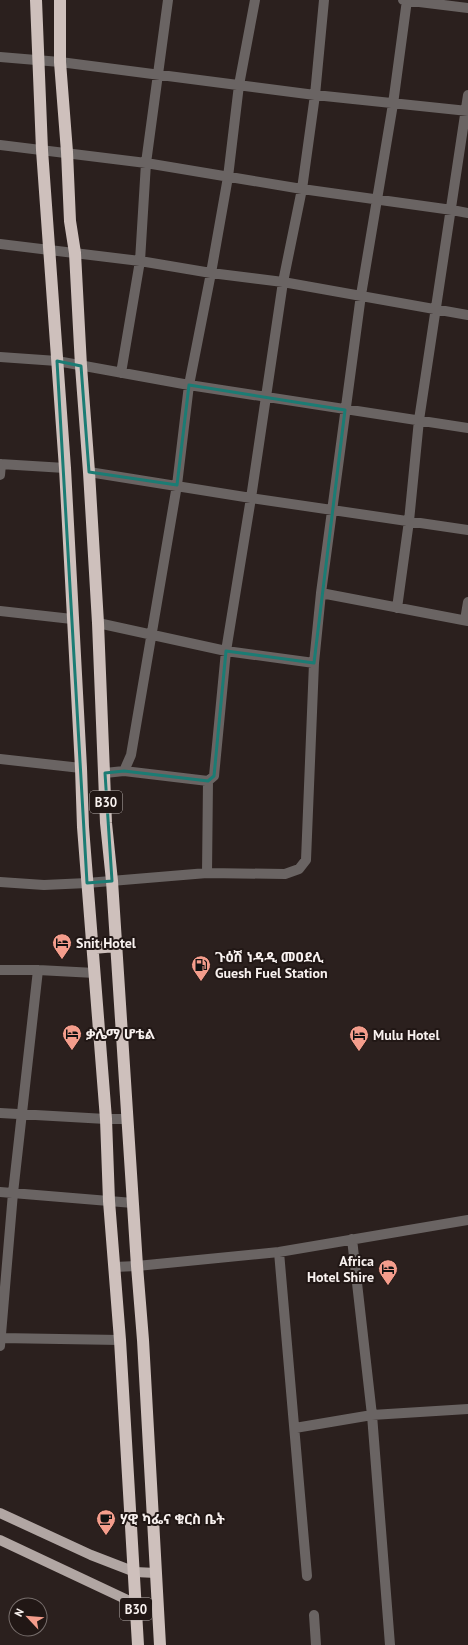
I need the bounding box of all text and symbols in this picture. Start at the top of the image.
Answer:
road number: B30 [90,791,122,813]
hotel icon: Snit Hotel [51,932,73,960]
place label: Snit Hotel [76,934,137,952]
place label: ጉዕሽ ነዳዲ መዐደሊ Guesh Fuel Station [215,948,328,982]
fuel station icon: ጉዕሽ ነዳዲ መዐደሊ Guesh Fuel Station [190,954,212,982]
hotel icon: ቃሌማ ሆቴል [61,1023,83,1051]
hotel icon: Mulu Hotel [348,1024,370,1052]
place label: ቃሌማ ሆቴል [86,1025,156,1043]
place label: Mulu Hotel [373,1026,440,1044]
place label: Africa Hotel Shire [307,1252,374,1286]
hotel icon: Africa Hotel Shire [377,1258,399,1286]
cafe icon: ሃዊ ካፌና ቁርስ ቤት [95,1508,117,1536]
place label: ሃዊ ካፌና ቁርስ ቤት [120,1510,225,1528]
north arrow [8,1597,48,1637]
road number: B30 [120,1598,152,1620]
text: N [11,1606,27,1619]

